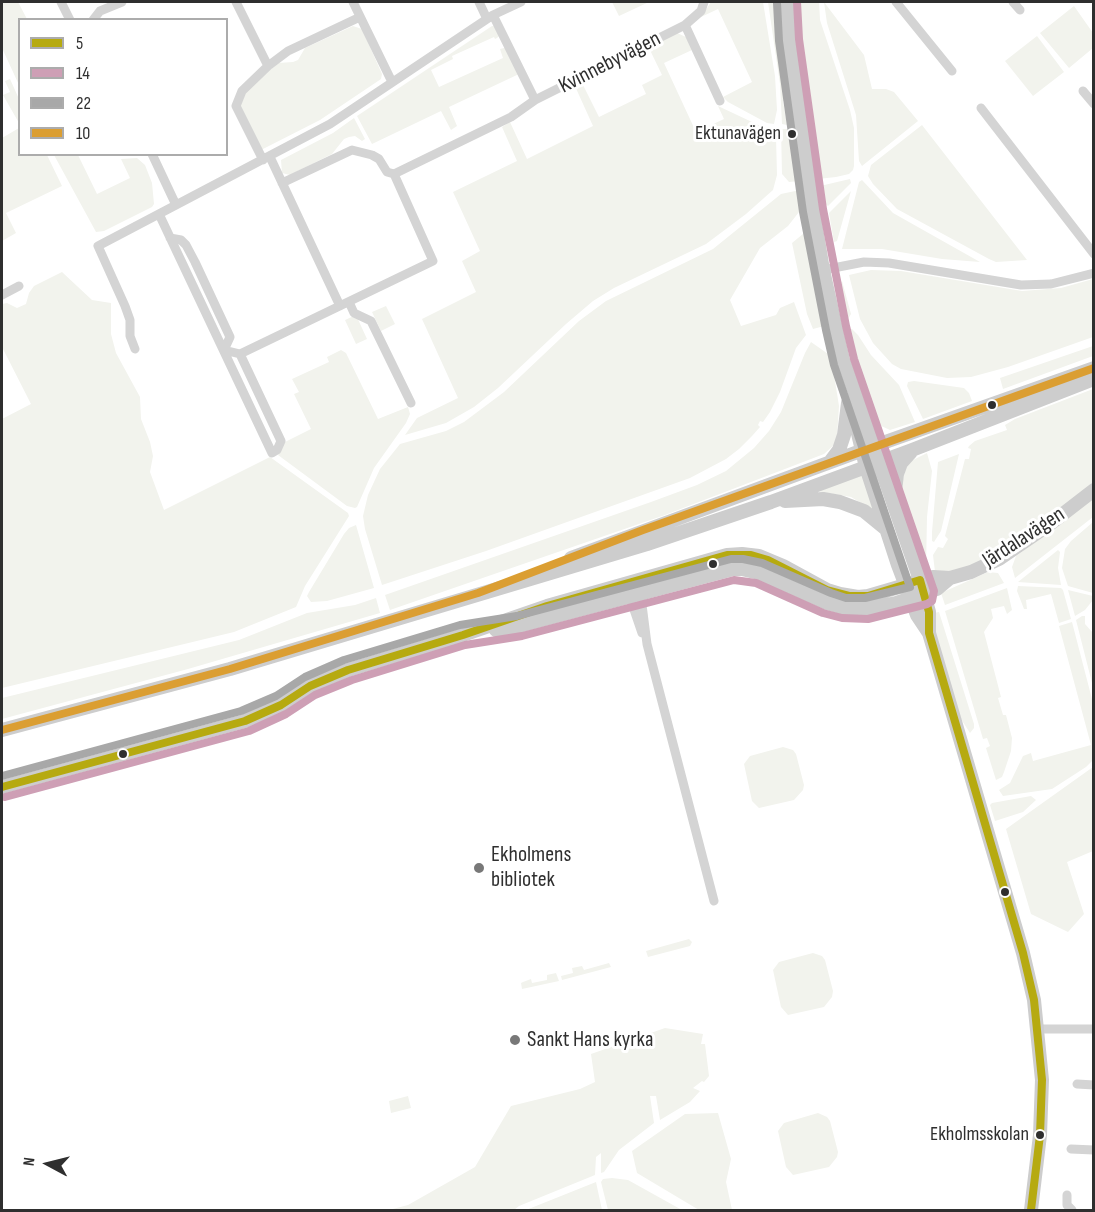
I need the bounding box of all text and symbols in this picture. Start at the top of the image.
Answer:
legend [18,18,228,156]
street label: Kvinnebyvägen [555,26,665,100]
text: 5 [76,33,83,54]
text: 14 [76,63,90,84]
text: 22 [76,93,91,114]
place label: Ektunavägen [695,122,781,146]
text: 10 [76,123,90,144]
marker: Ektunavägen [786,128,798,140]
unlabelled marker [986,399,998,411]
street label: Järdalavägen [978,502,1070,574]
unlabelled marker [707,558,719,570]
unlabelled marker [117,748,129,760]
place label: Ekholmens bibliotek [491,842,571,894]
marker: Ekholmens bibliotek [472,861,486,875]
unlabelled marker [999,886,1011,898]
place label: Sankt Hans kyrka [527,1027,653,1053]
marker: Sankt Hans kyrka [508,1033,522,1047]
place label: Ekholmsskolan [930,1123,1029,1147]
marker: Ekholmsskolan [1034,1129,1046,1141]
north arrow [18,1134,78,1194]
text: N [20,1156,40,1167]

